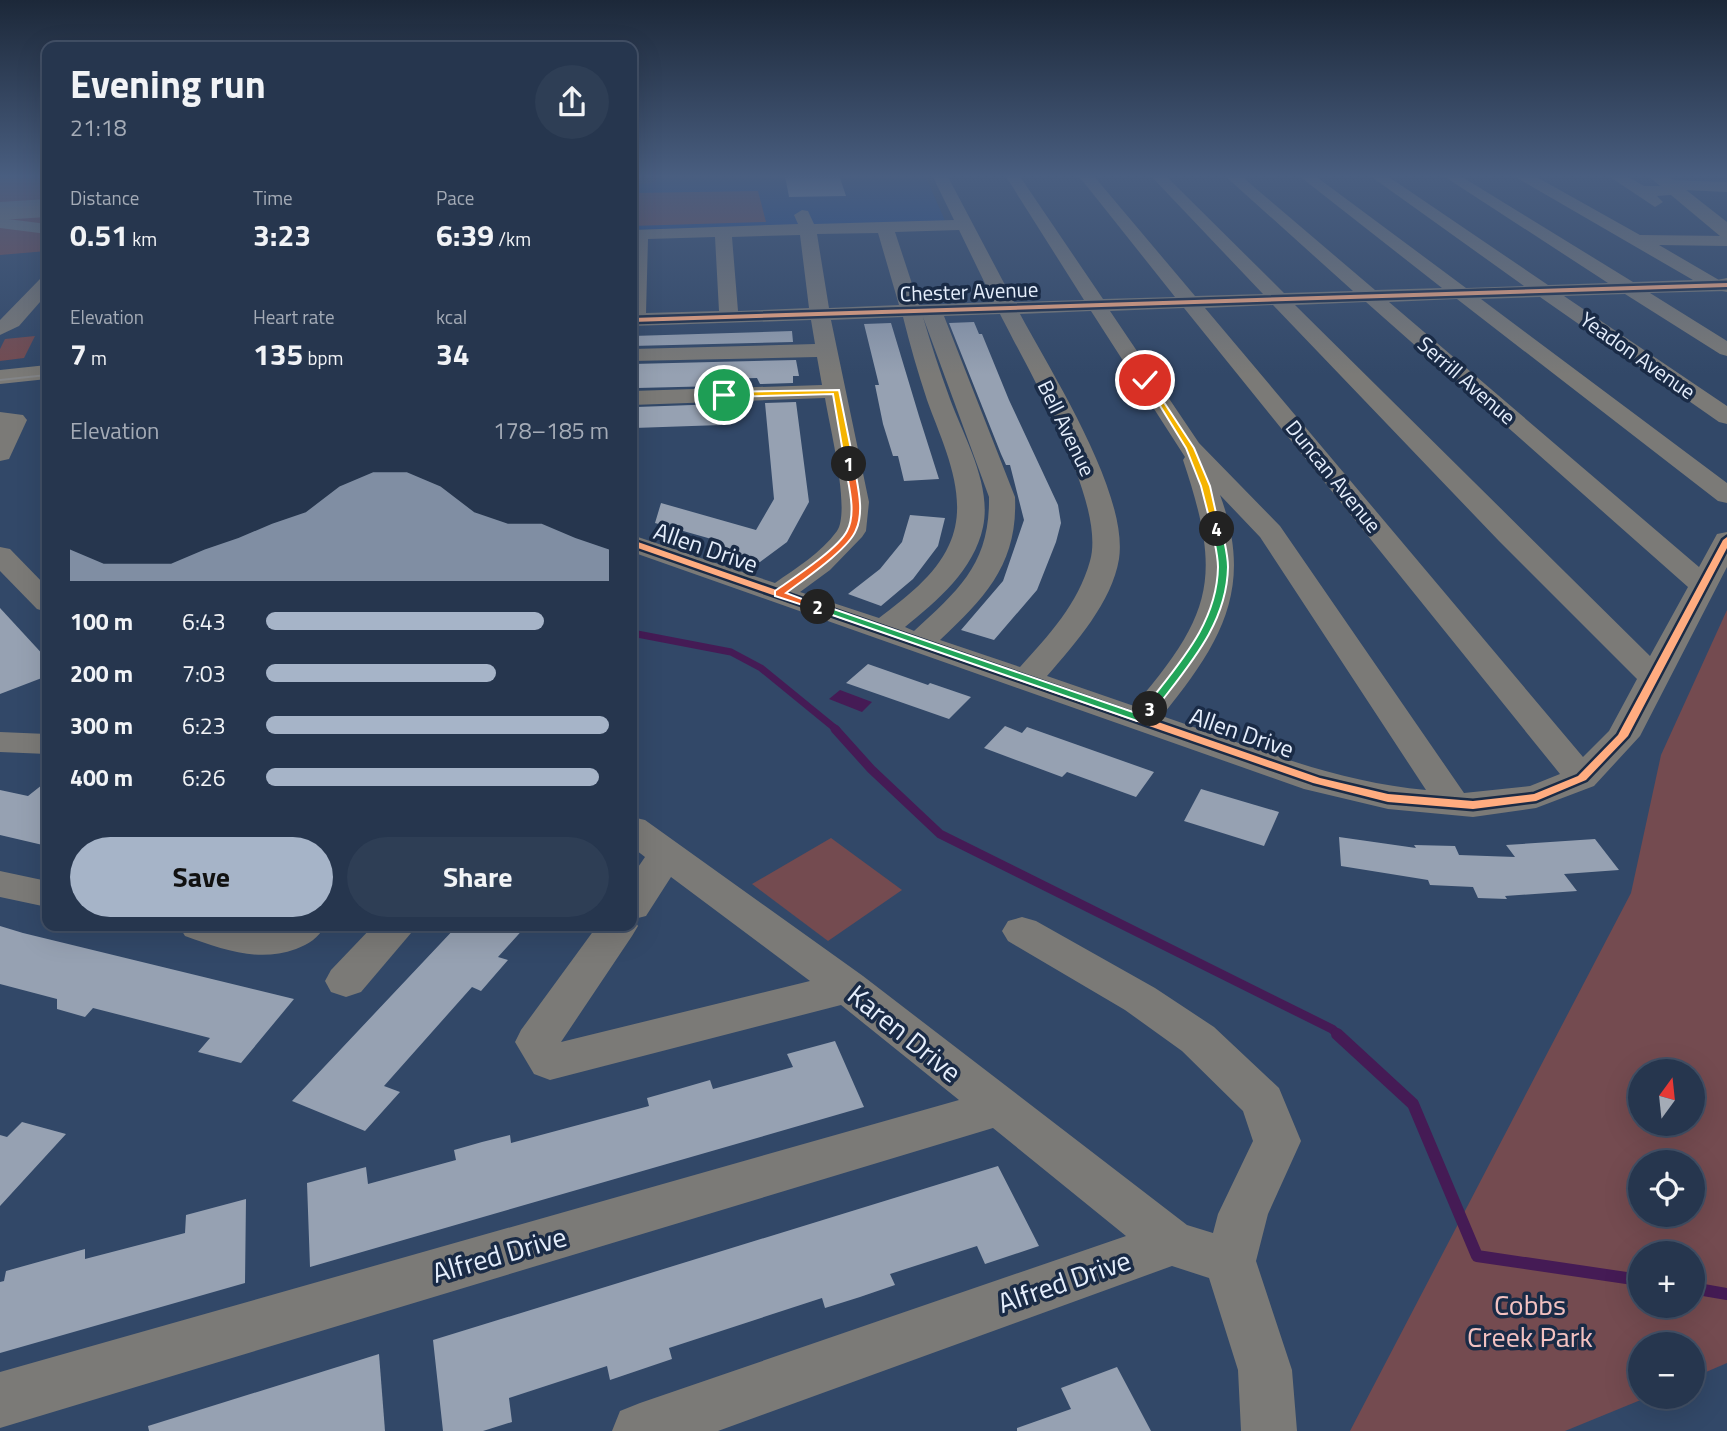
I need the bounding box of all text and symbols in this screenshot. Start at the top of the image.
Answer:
text: Evening run [70,55,266,113]
button: share [535,65,609,139]
text: 21:18 [70,110,127,145]
text: Distance [70,183,139,212]
text: Time [253,183,293,212]
text: Pace [436,183,474,212]
text: 0.51 [70,212,128,258]
text: 3:23 [253,212,311,258]
text: 6:39 [436,212,494,258]
text: km [128,224,157,253]
text: /km [494,224,531,253]
street label: Chester Avenue [899,273,1039,309]
text: Elevation [70,302,144,331]
text: Heart rate [253,302,335,331]
text: kcal [436,302,467,331]
street label: Yeadon Avenue [1574,303,1702,407]
street label: Serrill Avenue [1411,328,1523,432]
text: 7 [70,331,87,377]
text: 135 [253,331,303,377]
text: 34 [436,331,470,377]
text: m [87,343,107,372]
text: bpm [303,343,343,372]
pin [1115,350,1175,410]
icon: check [1126,361,1164,399]
pin [694,365,754,425]
street label: Bell Avenue [1030,374,1104,482]
icon: arrive [705,376,743,414]
text: Elevation [70,413,159,448]
text: 178–185 m [493,413,609,448]
street label: Duncan Avenue [1278,413,1390,539]
pin: 1 [832,447,866,482]
text: 1 [843,449,854,478]
street label: Allen Drive [649,512,763,582]
pin: 4 [1200,512,1234,546]
text: 4 [1211,514,1222,543]
pin: 2 [800,590,836,624]
text: 2 [812,592,823,621]
text: 100 m [70,604,133,639]
text: 6:43 [182,604,226,639]
text: 200 m [70,656,133,691]
text: 7:03 [182,656,226,691]
pin: 3 [1132,692,1168,726]
text: 3 [1144,694,1155,723]
street label: Allen Drive [1185,697,1299,767]
text: 300 m [70,708,133,743]
text: 6:23 [182,708,226,743]
text: 400 m [70,760,133,795]
text: 6:26 [182,760,226,795]
button: Save [70,837,333,917]
button: Share [347,837,609,917]
street label: Karen Drive [839,974,971,1092]
north arrow [1628,1059,1704,1136]
map controls [1628,1059,1705,1409]
button: locate [1628,1150,1705,1227]
street label: Alfred Drive [427,1214,571,1294]
street label: Alfred Drive [992,1238,1136,1324]
button: + [1628,1241,1705,1318]
park label: Cobbs Creek Park [1467,1283,1593,1358]
button: − [1628,1332,1705,1409]

